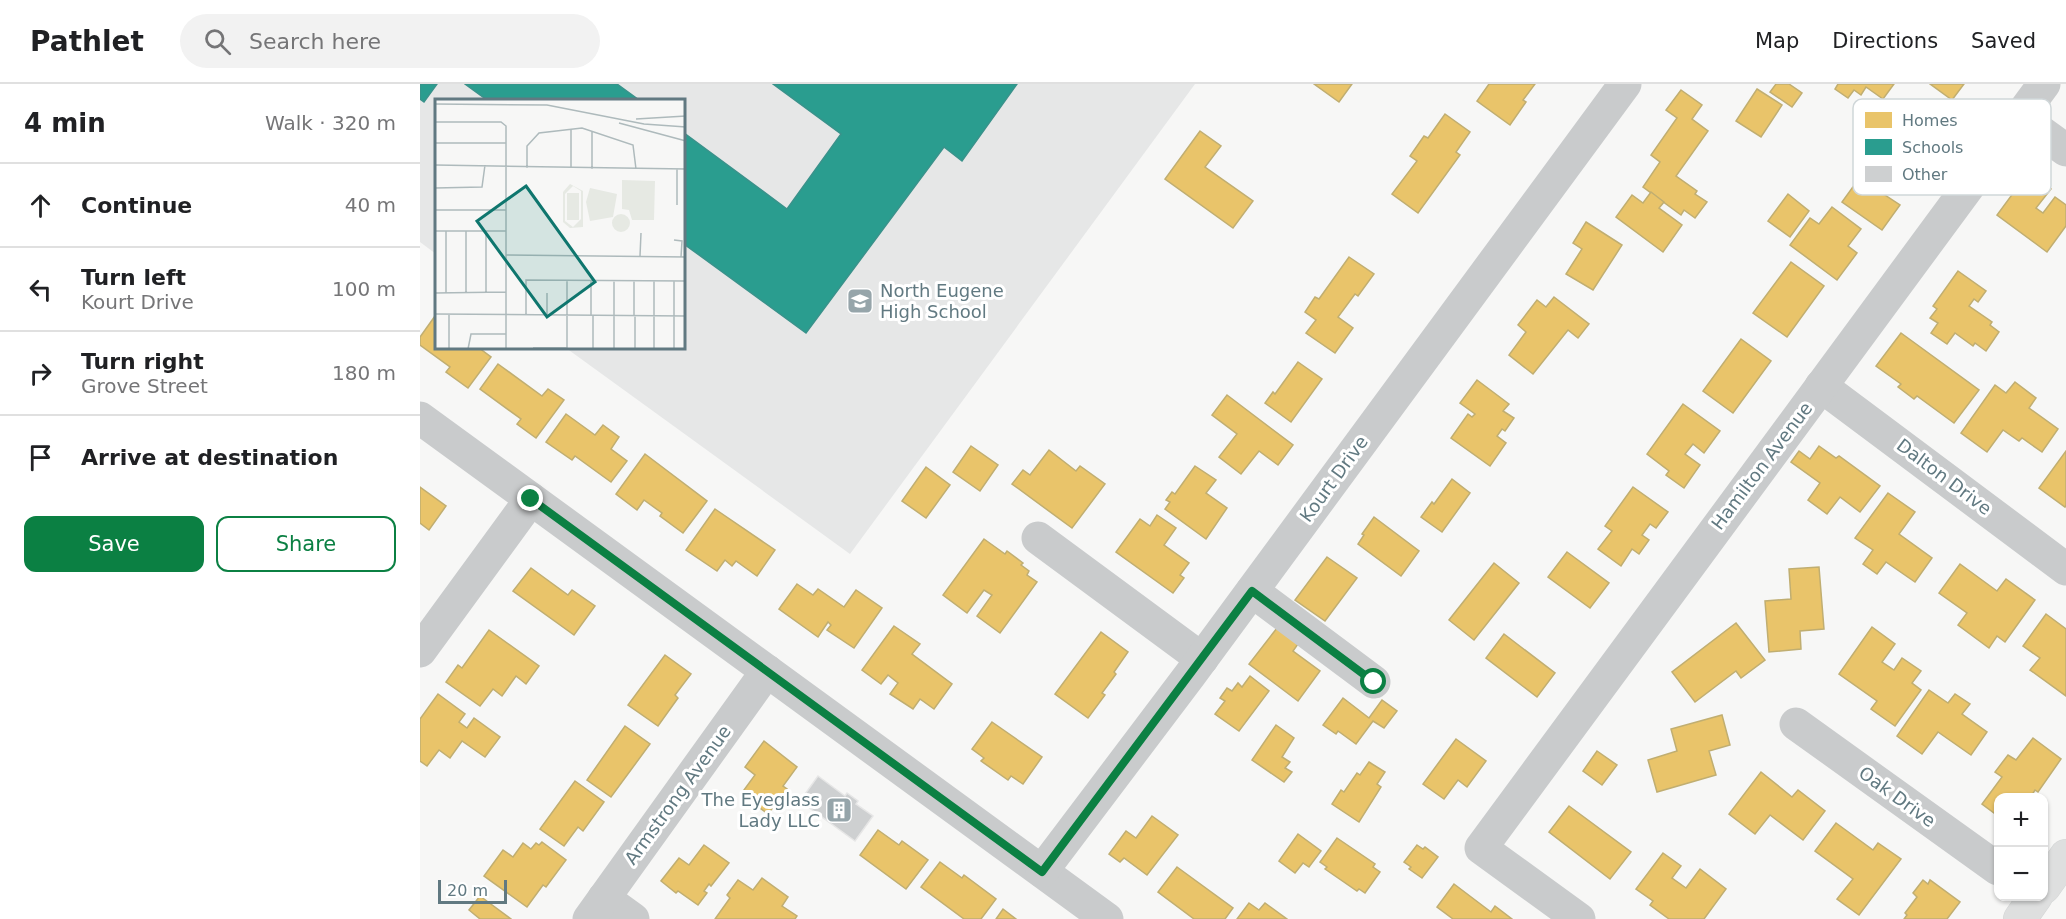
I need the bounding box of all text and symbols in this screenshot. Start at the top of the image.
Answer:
search box [180,14,600,68]
text: Pathlet [30,25,144,58]
icon: search [201,25,234,58]
text: Search here [249,29,381,54]
text: Map [1755,29,1799,53]
text: Directions [1832,29,1938,53]
text: Saved [1971,29,2036,53]
inset map [435,99,686,350]
legend [1853,99,2051,195]
text: 4 min [24,108,106,138]
text: Walk · 320 m [265,111,396,135]
text: Homes [1902,111,1958,130]
text: Schools [1902,138,1963,157]
text: Other [1902,165,1948,184]
icon: ahead [24,189,57,222]
text: Continue [81,193,192,218]
text: 40 m [345,193,396,217]
text: Turn left [81,265,186,290]
icon: left [24,273,57,306]
text: 100 m [332,277,396,301]
place label: North Eugene High School [880,280,1004,322]
school or university icon: North Eugene High School [845,286,875,316]
text: Kourt Drive [81,290,194,314]
text: Turn right [81,349,204,374]
icon: right [24,357,57,390]
text: 180 m [332,361,396,385]
text: Grove Street [81,374,208,398]
street label: Hamilton Avenue [1707,398,1816,534]
street label: Kourt Drive [1295,431,1372,526]
street label: Dalton Drive [1893,434,1996,519]
icon: arrive [24,441,57,474]
text: Arrive at destination [81,445,338,470]
route end [517,485,543,511]
button: Save [24,516,204,572]
button: Share [216,516,396,572]
route start [1360,668,1386,694]
street label: Armstrong Avenue [620,721,735,868]
street label: Oak Drive [1855,762,1940,831]
place label: The Eyeglass Lady LLC [700,789,820,831]
map controls [1994,793,2048,901]
button: + [1994,793,2048,847]
building icon: The Eyeglass Lady LLC [824,795,854,825]
button: − [1994,847,2048,901]
scale bar [438,877,507,904]
text: 20 m [447,881,488,900]

